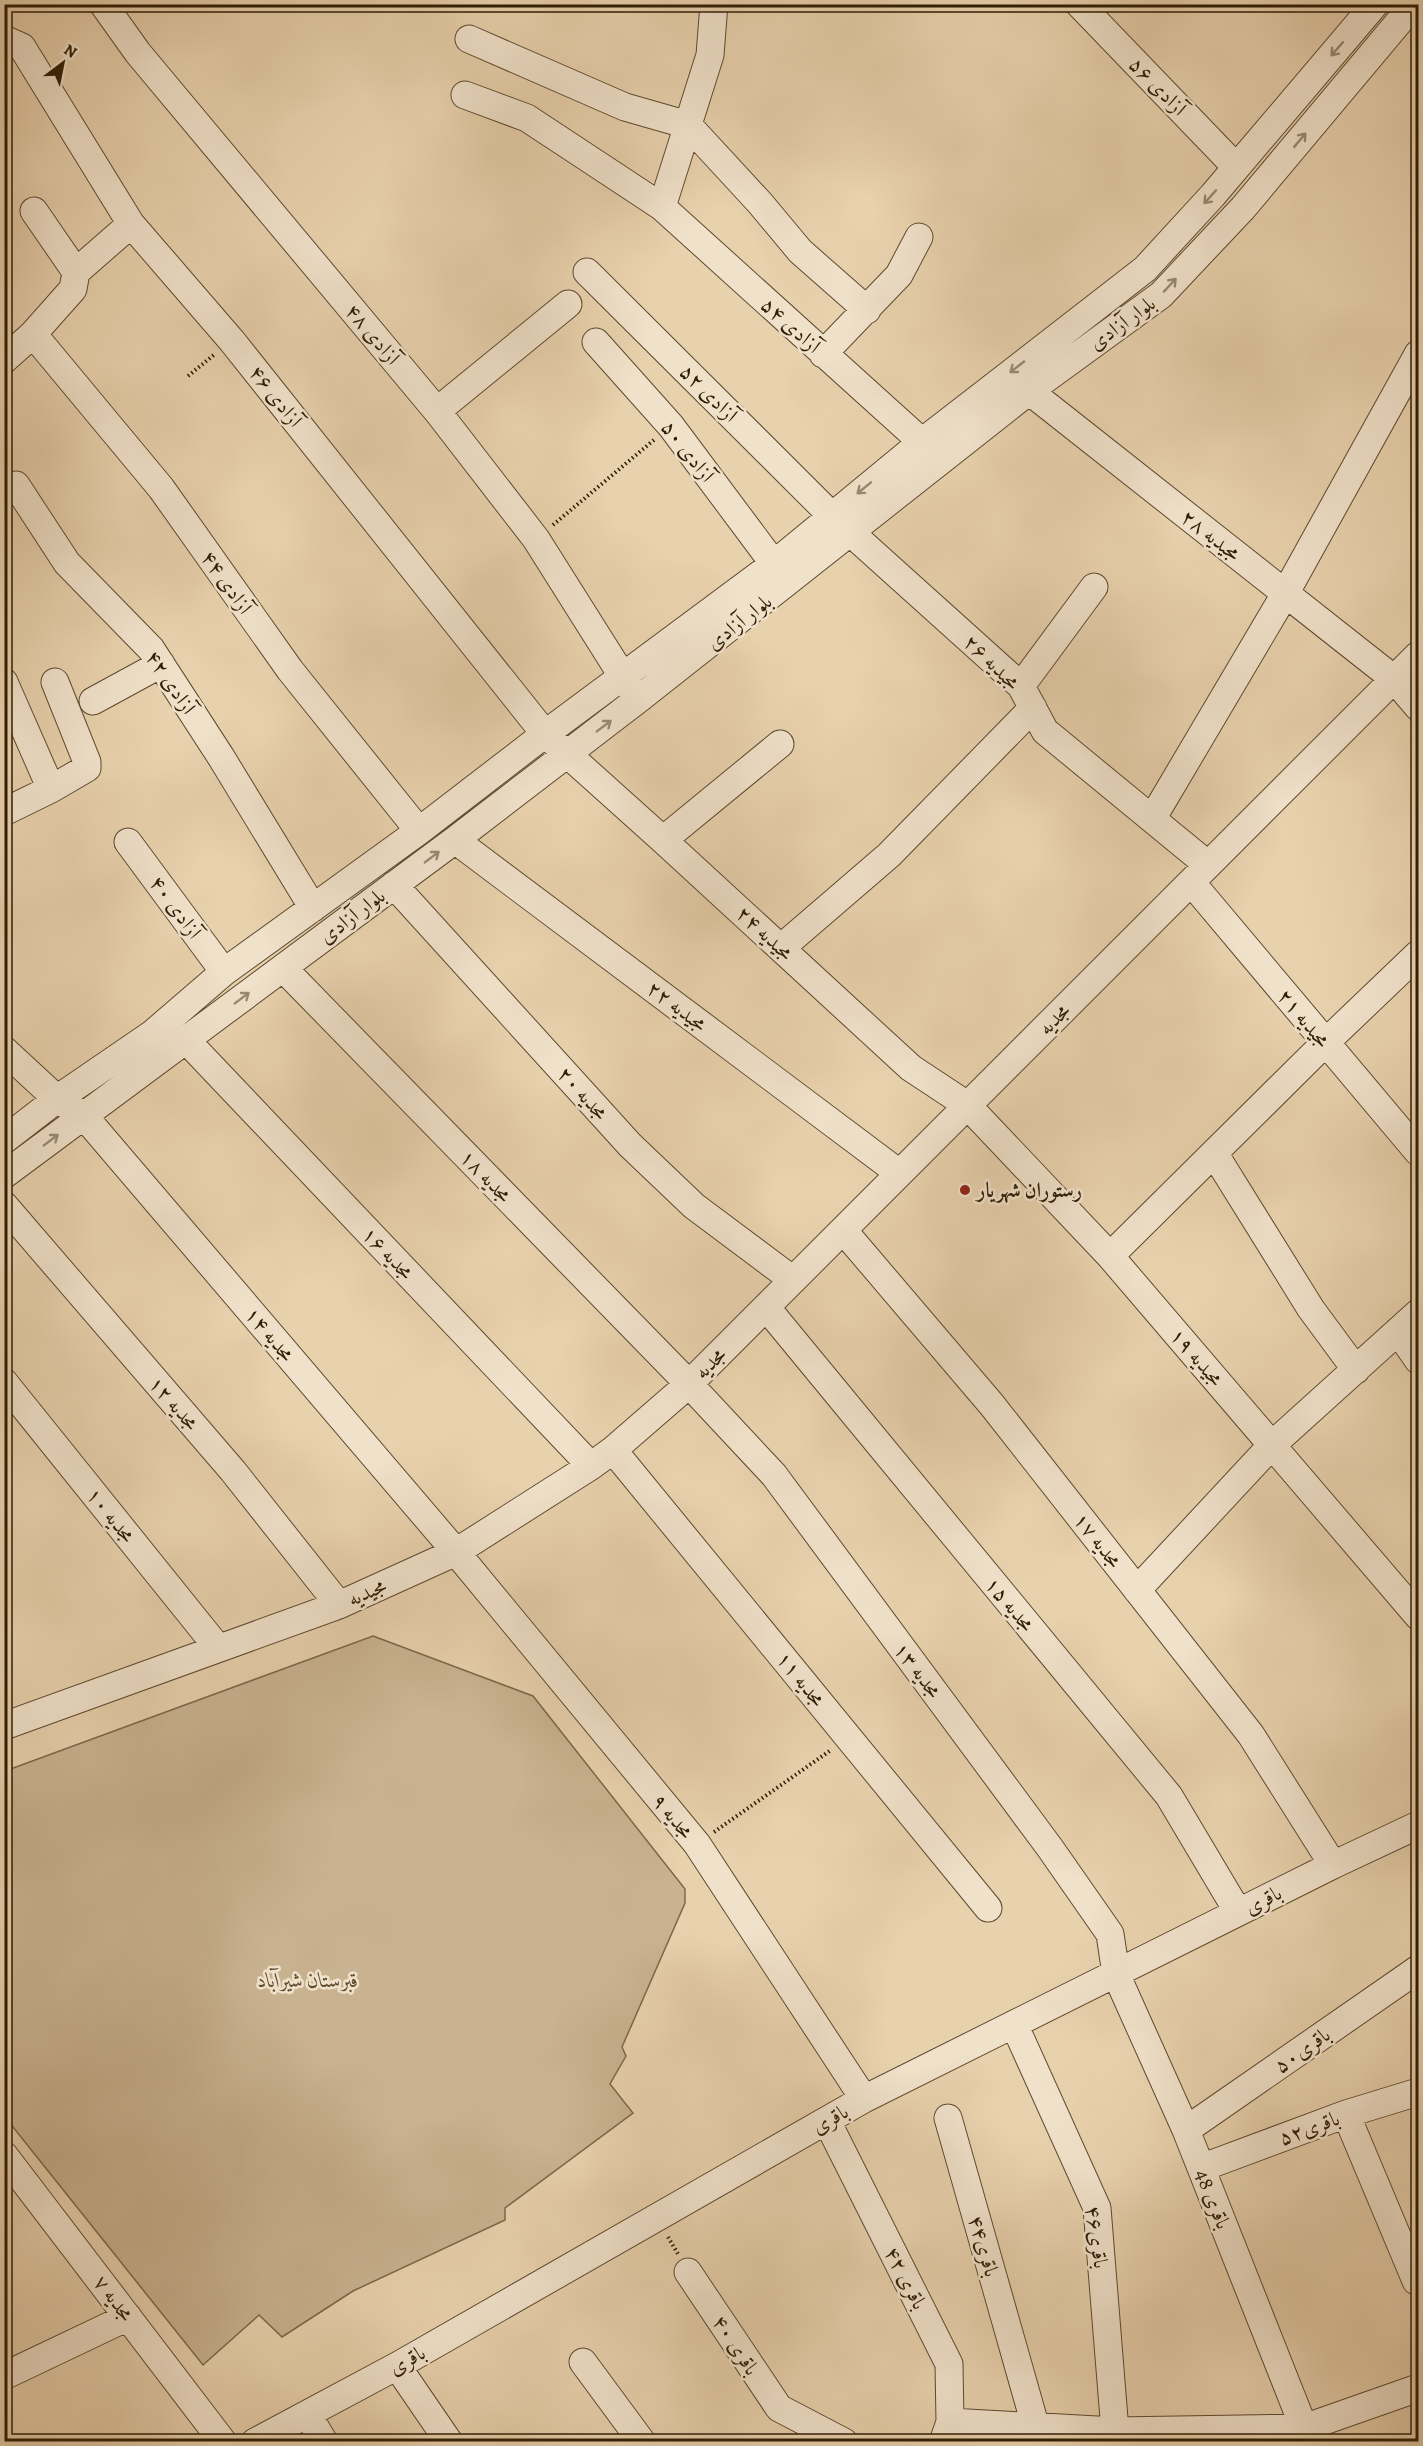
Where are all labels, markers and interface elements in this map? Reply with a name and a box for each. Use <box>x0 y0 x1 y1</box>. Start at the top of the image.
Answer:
north arrow <box>33 33 93 93</box>
text: N <box>60 39 81 64</box>
one-way arrow <box>1330 41 1344 56</box>
street label: آزادی ۵۶ <box>1123 50 1195 123</box>
one-way arrow <box>1294 132 1307 148</box>
one-way arrow <box>1203 189 1217 204</box>
one-way arrow <box>1163 278 1178 293</box>
street label: بلوار آزادی <box>1083 289 1161 357</box>
street label: آزادی ۵۴ <box>755 291 829 361</box>
street label: آزادی ۴۸ <box>339 298 408 372</box>
street label: آزادی ۵۲ <box>674 358 746 430</box>
street label: آزادی ۴۶ <box>243 359 311 435</box>
one-way arrow <box>1010 361 1026 374</box>
street label: آزادی ۵۰ <box>655 414 723 490</box>
one-way arrow <box>857 481 872 495</box>
street label: مجیدیه ۲۸ <box>1175 503 1247 567</box>
street label: آزادی ۴۴ <box>195 545 260 621</box>
street label: بلوار آزادی <box>700 588 778 656</box>
street label: مجیدیه ۲۶ <box>958 628 1027 696</box>
street label: آزادی ۴۲ <box>139 644 204 722</box>
one-way arrow <box>595 720 611 733</box>
one-way arrow <box>423 851 439 863</box>
street label: آزادی ۴۰ <box>144 870 210 946</box>
street label: بلوار آزادی <box>313 882 391 950</box>
street label: مجیدیه ۲۴ <box>730 899 800 967</box>
street label: مجیدیه ۲۲ <box>641 974 713 1038</box>
street label: مجیدیه ۲۱ <box>1271 983 1337 1053</box>
one-way arrow <box>233 992 249 1005</box>
street label: مجدیه <box>1032 997 1076 1041</box>
street label: مجدیه ۲۰ <box>551 1060 615 1126</box>
one-way arrow <box>43 1133 59 1146</box>
street label: مجدیه ۱۸ <box>454 1144 518 1209</box>
place label: رستوران شهریار <box>975 1176 1082 1204</box>
marker: رستوران شهریار <box>958 1183 972 1197</box>
street label: مجدیه ۱۶ <box>356 1221 420 1286</box>
street label: مجدیه ۱۴ <box>239 1301 301 1367</box>
street label: مجیدیه ۱۹ <box>1164 1322 1230 1392</box>
street label: مجدیه <box>688 1341 732 1385</box>
street label: مجدیه ۱۲ <box>143 1370 206 1436</box>
street label: مجدیه ۱۰ <box>80 1482 142 1549</box>
street label: مجدیه ۱۷ <box>1067 1506 1129 1574</box>
street label: مجیدیه <box>343 1571 391 1613</box>
street label: مجدیه ۱۵ <box>979 1571 1041 1637</box>
street label: مجدیه ۱۳ <box>888 1636 948 1704</box>
street label: مجدیه ۱۱ <box>770 1646 832 1713</box>
street label: مجدیه ۹ <box>646 1787 700 1845</box>
street label: باقری <box>1240 1879 1286 1921</box>
park label: قبرستان شیرآباد <box>257 1966 359 1994</box>
street label: باقری۵۰ <box>1268 2021 1336 2079</box>
street label: باقری <box>806 2097 854 2141</box>
street label: باقری۵۲ <box>1275 2104 1343 2152</box>
street label: باقری 48 <box>1188 2165 1238 2233</box>
street label: باقری۴۶ <box>1079 2204 1115 2270</box>
street label: باقری۴۴ <box>962 2212 1006 2280</box>
street label: باقری ۴۲ <box>878 2242 934 2314</box>
street label: مجدیه ۷ <box>87 2269 141 2327</box>
street label: باقری ۴۰ <box>706 2309 766 2381</box>
street label: باقری <box>383 2338 431 2382</box>

